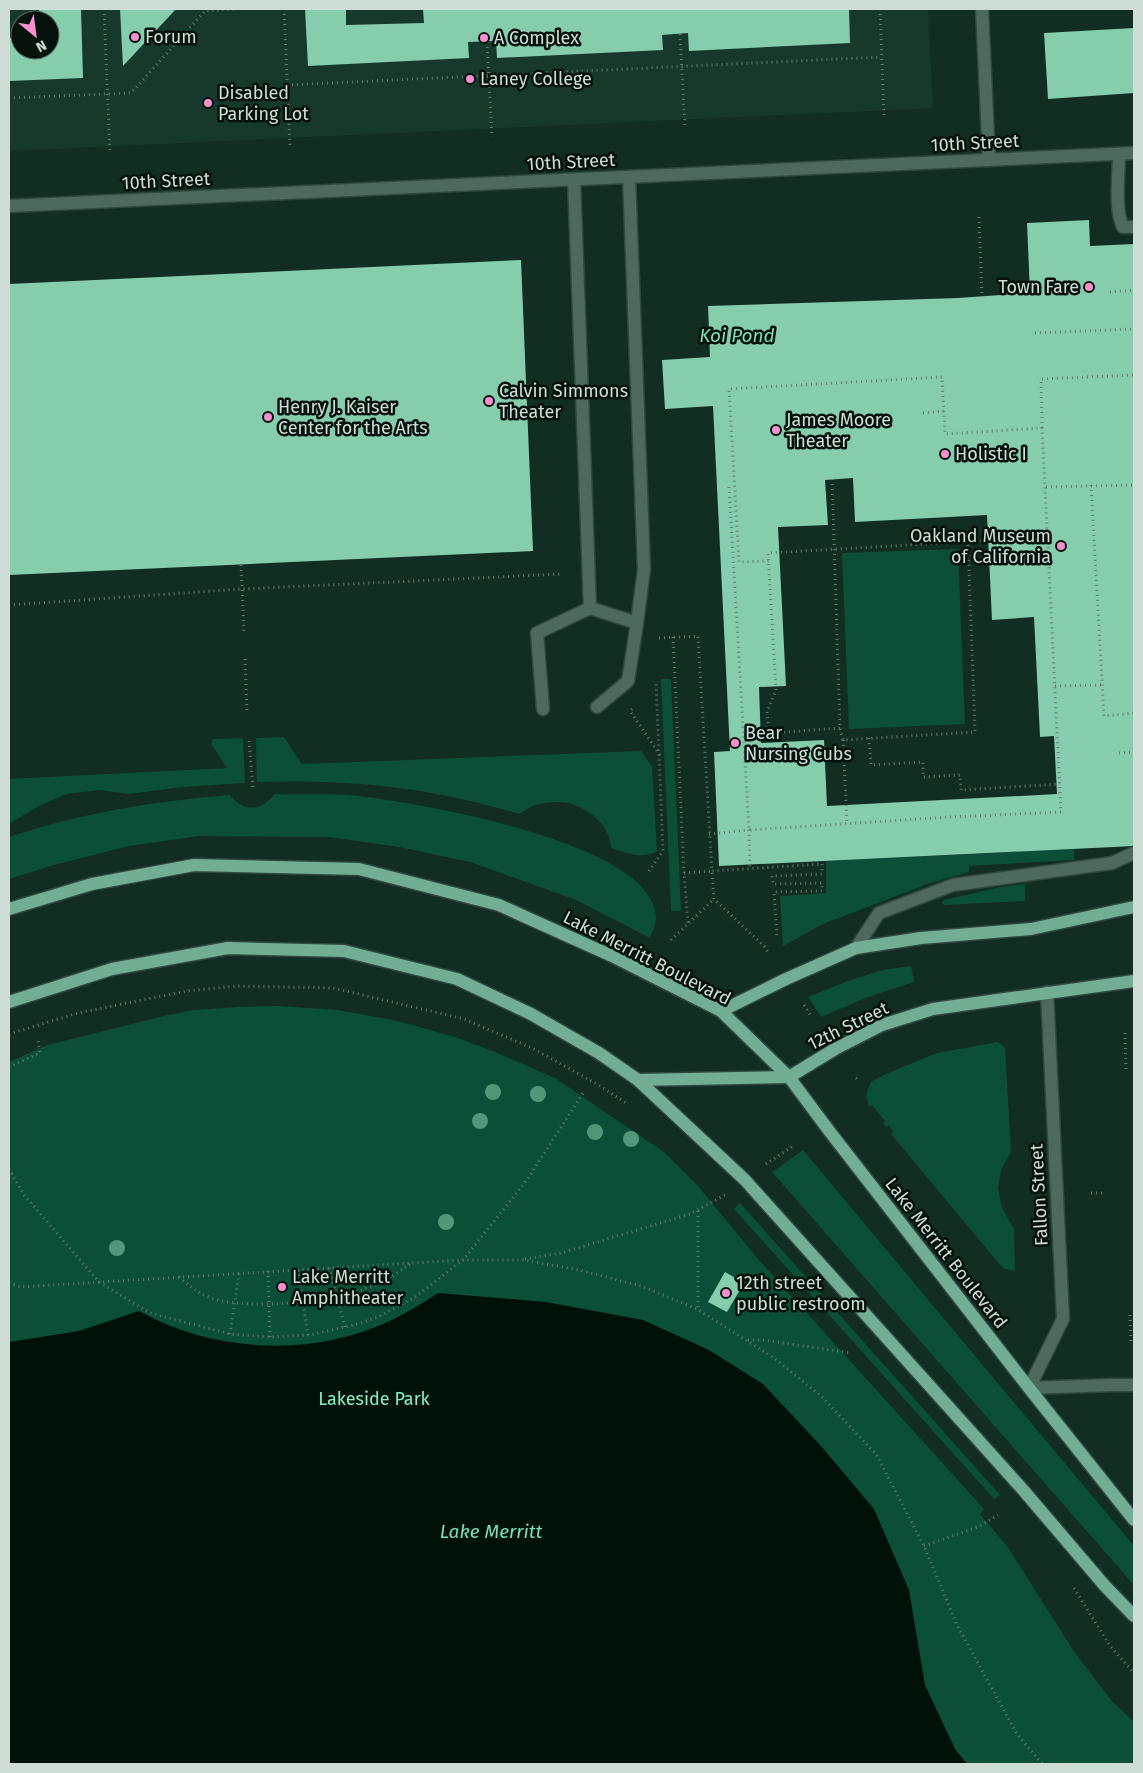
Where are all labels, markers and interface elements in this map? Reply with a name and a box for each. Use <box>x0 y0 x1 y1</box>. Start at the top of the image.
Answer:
north arrow <box>10 10 60 60</box>
place label: Forum <box>145 26 197 48</box>
place label: A Complex <box>494 27 579 49</box>
marker: Forum <box>129 31 141 43</box>
marker: A Complex <box>478 32 490 44</box>
text: N <box>33 36 49 56</box>
place label: Laney College <box>480 68 592 90</box>
marker: Laney College <box>464 73 476 85</box>
place label: Disabled Parking Lot <box>218 82 309 125</box>
marker: Disabled Parking Lot <box>202 97 214 109</box>
street label: 10th Street <box>930 130 1020 156</box>
street label: 10th Street <box>526 149 616 175</box>
street label: 10th Street <box>121 168 211 194</box>
place label: Town Fare <box>998 276 1079 298</box>
marker: Town Fare <box>1083 281 1095 293</box>
water label: Koi Pond <box>699 324 775 347</box>
place label: Calvin Simmons Theater <box>499 380 628 423</box>
marker: Calvin Simmons Theater <box>483 395 495 407</box>
place label: Henry J. Kaiser Center for the Arts <box>278 396 428 439</box>
place label: James Moore Theater <box>786 409 891 452</box>
marker: Henry J. Kaiser Center for the Arts <box>262 411 274 423</box>
marker: James Moore Theater <box>770 424 782 436</box>
place label: Holistic I <box>955 443 1027 465</box>
marker: Holistic I <box>939 448 951 460</box>
place label: Oakland Museum of California <box>910 525 1051 568</box>
marker: Oakland Museum of California <box>1055 540 1067 552</box>
place label: Bear Nursing Cubs <box>745 722 852 765</box>
marker: Bear Nursing Cubs <box>729 737 741 749</box>
street label: Lake Merritt Boulevard <box>560 906 734 1010</box>
street label: 12th Street <box>804 997 893 1055</box>
street label: Fallon Street <box>1025 1143 1053 1247</box>
street label: Lake Merritt Boulevard <box>880 1173 1012 1333</box>
place label: Lake Merritt Amphitheater <box>292 1266 404 1309</box>
place label: 12th street public restroom <box>736 1272 866 1315</box>
marker: Lake Merritt Amphitheater <box>276 1281 288 1293</box>
marker: 12th street public restroom <box>720 1287 732 1299</box>
park label: Lakeside Park <box>318 1388 431 1410</box>
water label: Lake Merritt <box>440 1520 543 1543</box>

